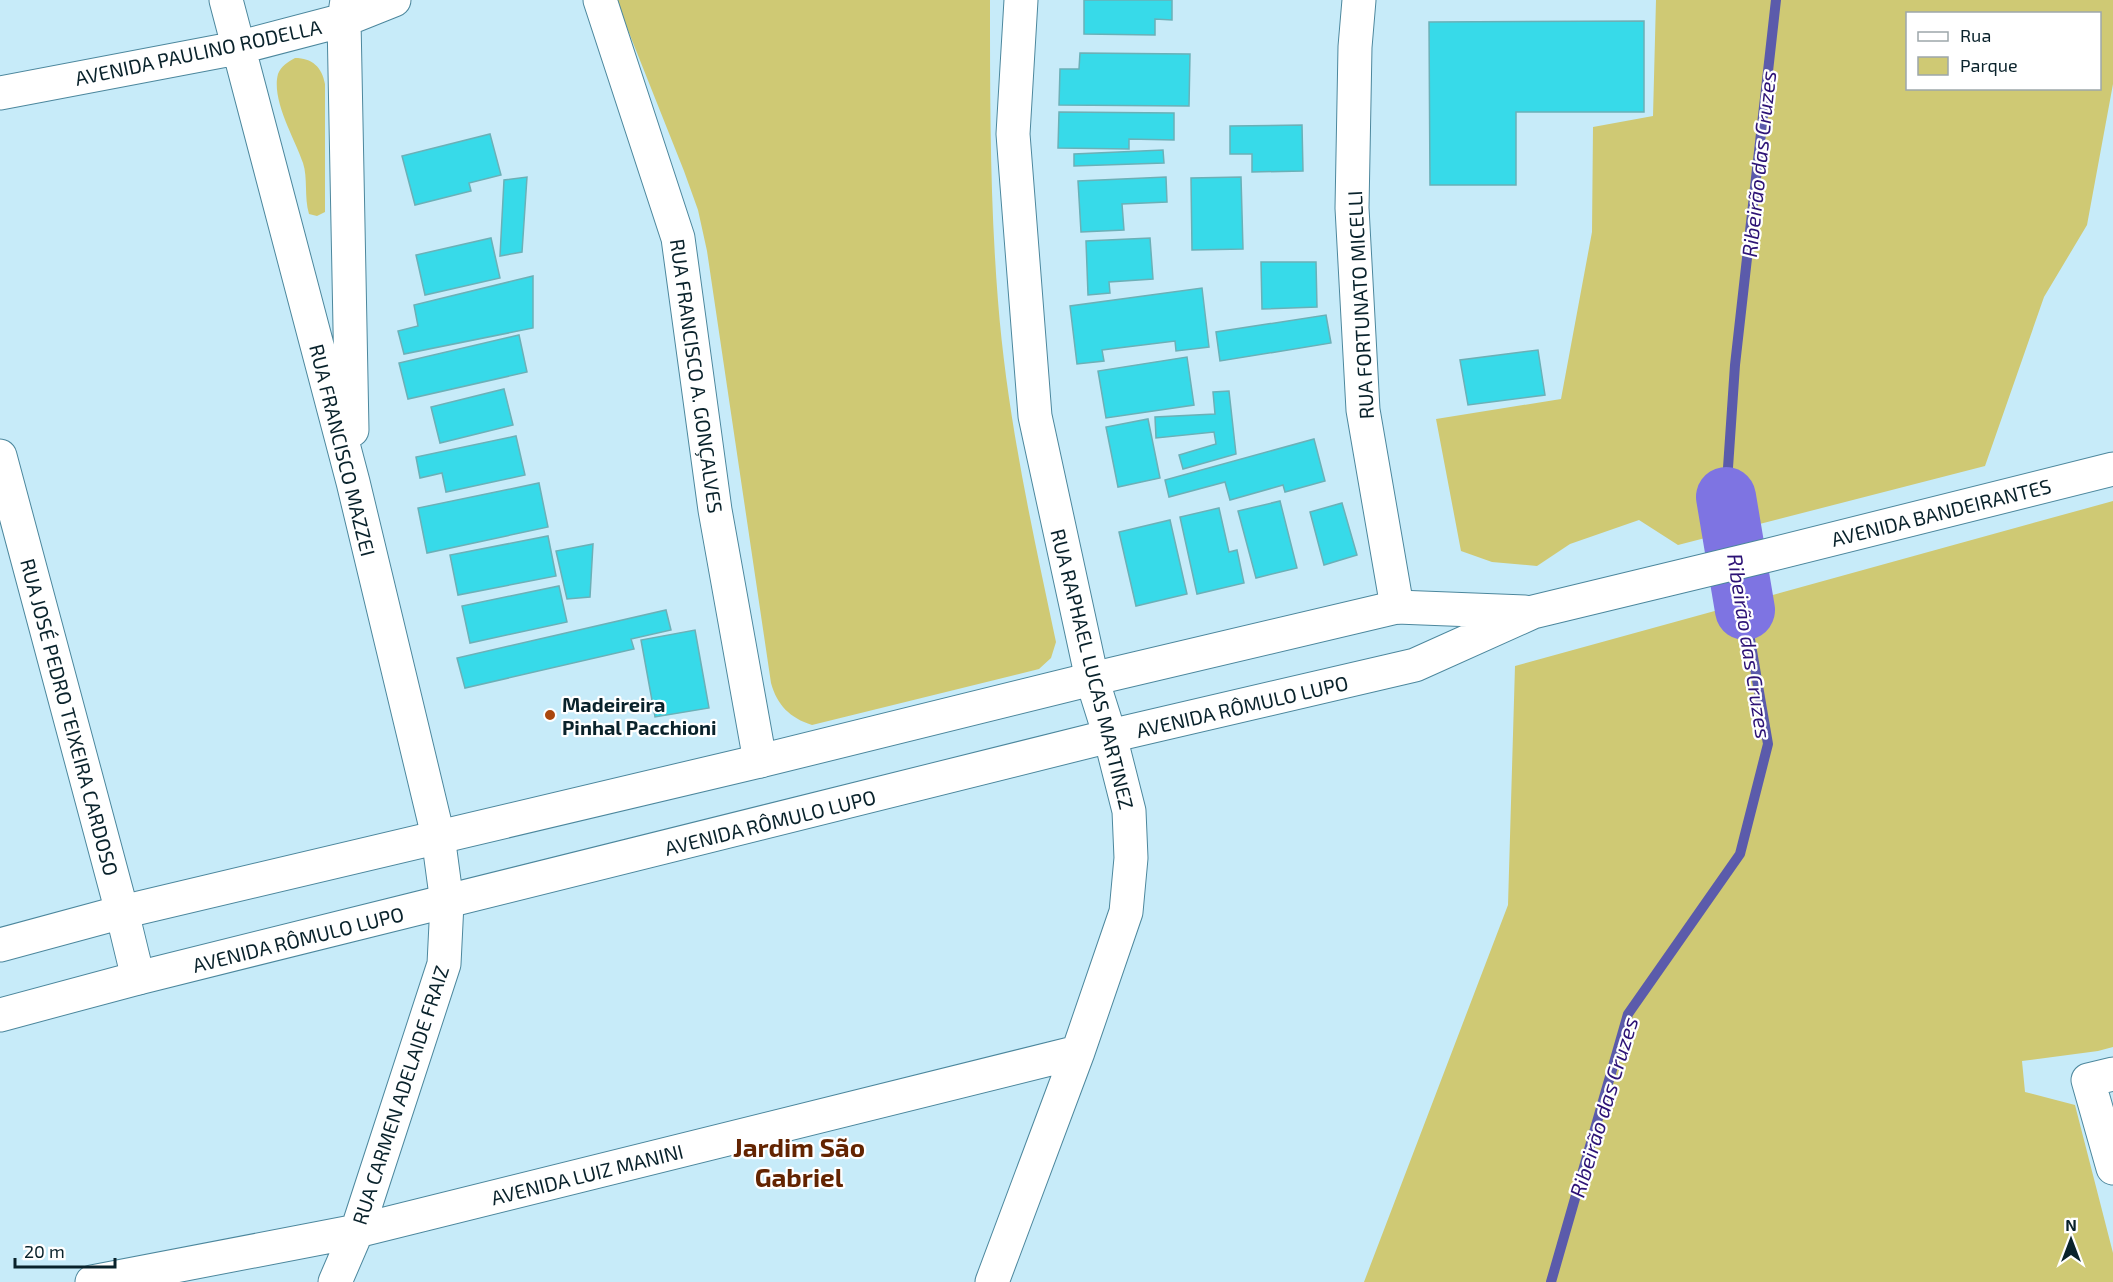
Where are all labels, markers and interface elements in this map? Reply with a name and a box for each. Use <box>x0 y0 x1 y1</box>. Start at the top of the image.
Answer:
legend <box>1906 12 2101 90</box>
street label: AVENIDA PAULINO RODELLA <box>72 14 324 90</box>
text: Rua <box>1960 24 1991 46</box>
text: Parque <box>1960 54 2018 76</box>
water label: Ribeirão das Cruzes <box>1736 70 1780 258</box>
street label: RUA FORTUNATO MICELLI <box>1342 190 1378 420</box>
street label: RUA FRANCISCO A. GONÇALVES <box>665 237 728 515</box>
street label: RUA FRANCISCO MAZZEI <box>305 342 381 558</box>
street label: AVENIDA BANDEIRANTES <box>1829 473 2053 551</box>
street label: RUA RAPHAEL LUCAS MARTINEZ <box>1046 526 1140 812</box>
water label: Ribeirão das Cruzes <box>1723 552 1777 740</box>
street label: RUA JOSÉ PEDRO TEIXEIRA CARDOSO <box>16 556 124 878</box>
street label: AVENIDA RÔMULO LUPO <box>1134 670 1350 742</box>
place label: Madeireira Pinhal Pacchioni <box>562 692 717 739</box>
marker: Madeireira Pinhal Pacchioni <box>543 708 557 722</box>
street label: AVENIDA RÔMULO LUPO <box>662 784 878 860</box>
street label: AVENIDA RÔMULO LUPO <box>190 901 406 977</box>
street label: RUA CARMEN ADELAIDE FRAIZ <box>347 962 453 1228</box>
water label: Ribeirão das Cruzes <box>1564 1014 1642 1200</box>
district label: Jardim São Gabriel <box>733 1131 865 1192</box>
street label: AVENIDA LUIZ MANINI <box>489 1139 685 1209</box>
north arrow <box>2041 1210 2101 1270</box>
text: N <box>2065 1215 2077 1234</box>
scale bar <box>15 1231 116 1269</box>
text: 20 m <box>24 1240 65 1262</box>

